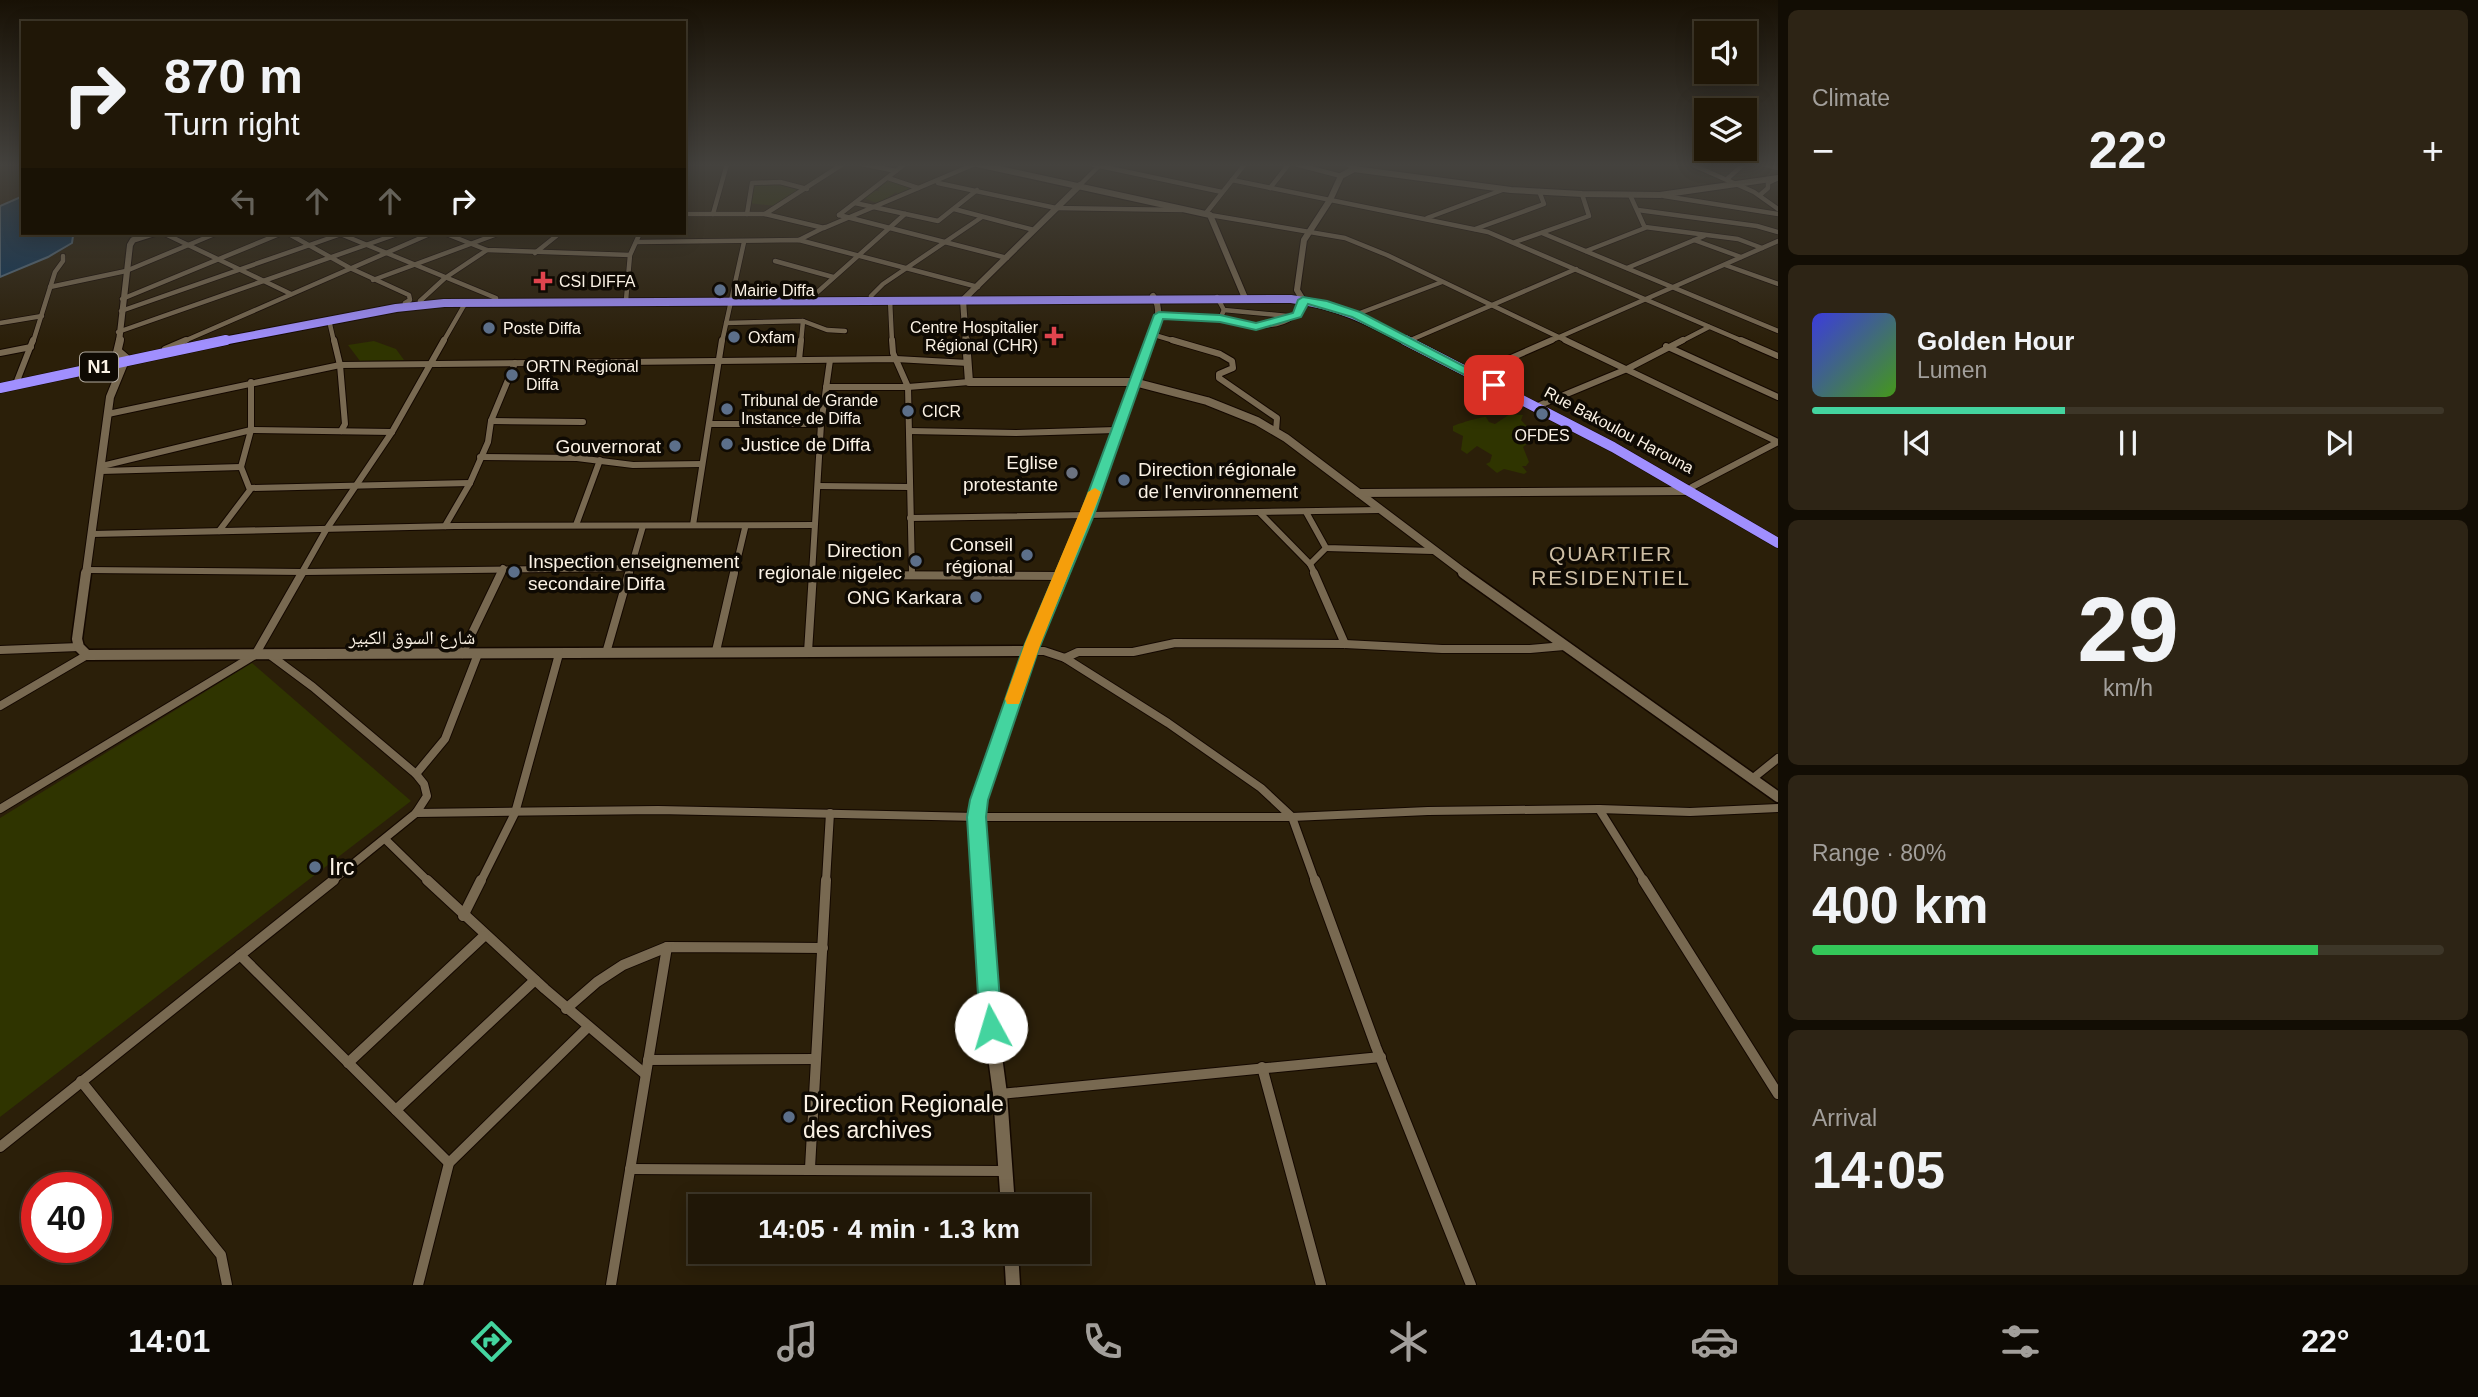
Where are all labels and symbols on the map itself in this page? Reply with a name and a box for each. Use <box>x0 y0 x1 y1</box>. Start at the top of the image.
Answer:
marker: CSI DIFFA <box>533 271 553 291</box>
place label: CSI DIFFA <box>559 273 636 290</box>
marker: Mairie Diffa <box>712 282 728 298</box>
place label: Mairie Diffa <box>734 282 815 299</box>
place label: Centre Hospitalier Régional (CHR) <box>910 319 1039 354</box>
marker: Poste Diffa <box>481 320 497 336</box>
place label: Poste Diffa <box>503 320 581 337</box>
marker: Centre Hospitalier Régional (CHR) <box>1044 326 1064 346</box>
marker: Oxfam <box>726 329 742 345</box>
place label: Oxfam <box>748 329 795 346</box>
road number: N1 <box>80 352 118 382</box>
pin <box>1464 355 1524 415</box>
place label: ORTN Regional Diffa <box>526 358 639 393</box>
marker: ORTN Regional Diffa <box>504 367 520 383</box>
street label: Rue Bakoulou Harouna <box>1542 383 1697 477</box>
place label: Tribunal de Grande Instance de Diffa <box>741 392 878 427</box>
marker: Tribunal de Grande Instance de Diffa <box>719 401 735 417</box>
marker: CICR <box>900 403 916 419</box>
place label: CICR <box>922 403 961 420</box>
marker: OFDES <box>1534 406 1550 422</box>
place label: OFDES <box>1514 427 1570 444</box>
place label: Justice de Diffa <box>741 434 871 455</box>
place label: Gouvernorat <box>555 436 662 457</box>
marker: Justice de Diffa <box>719 436 735 452</box>
marker: Gouvernorat <box>667 438 683 454</box>
place label: Eglise protestante <box>963 452 1058 495</box>
place label: Direction régionale de l'environnement <box>1138 459 1299 502</box>
marker: Eglise protestante <box>1064 465 1080 481</box>
marker: Direction régionale de l'environnement <box>1116 472 1132 488</box>
place label: Conseil régional <box>945 534 1013 577</box>
place label: Direction regionale nigelec <box>758 540 902 583</box>
district label: QUARTIER RESIDENTIEL <box>1531 542 1691 589</box>
marker: Conseil régional <box>1019 547 1035 563</box>
place label: Inspection enseignement secondaire Diffa <box>528 551 740 594</box>
marker: Direction regionale nigelec <box>908 553 924 569</box>
marker: Inspection enseignement secondaire Diffa <box>506 564 522 580</box>
place label: ONG Karkara <box>847 587 962 608</box>
marker: ONG Karkara <box>968 589 984 605</box>
street label: شارع السوق الكبير <box>348 627 475 649</box>
place label: Irc <box>329 854 355 880</box>
marker: Irc <box>307 859 323 875</box>
position arrow <box>954 990 1028 1064</box>
place label: Direction Regionale des archives <box>803 1091 1004 1143</box>
marker: Direction Regionale des archives <box>781 1109 797 1125</box>
speed limit sign: 40 <box>21 1172 112 1263</box>

